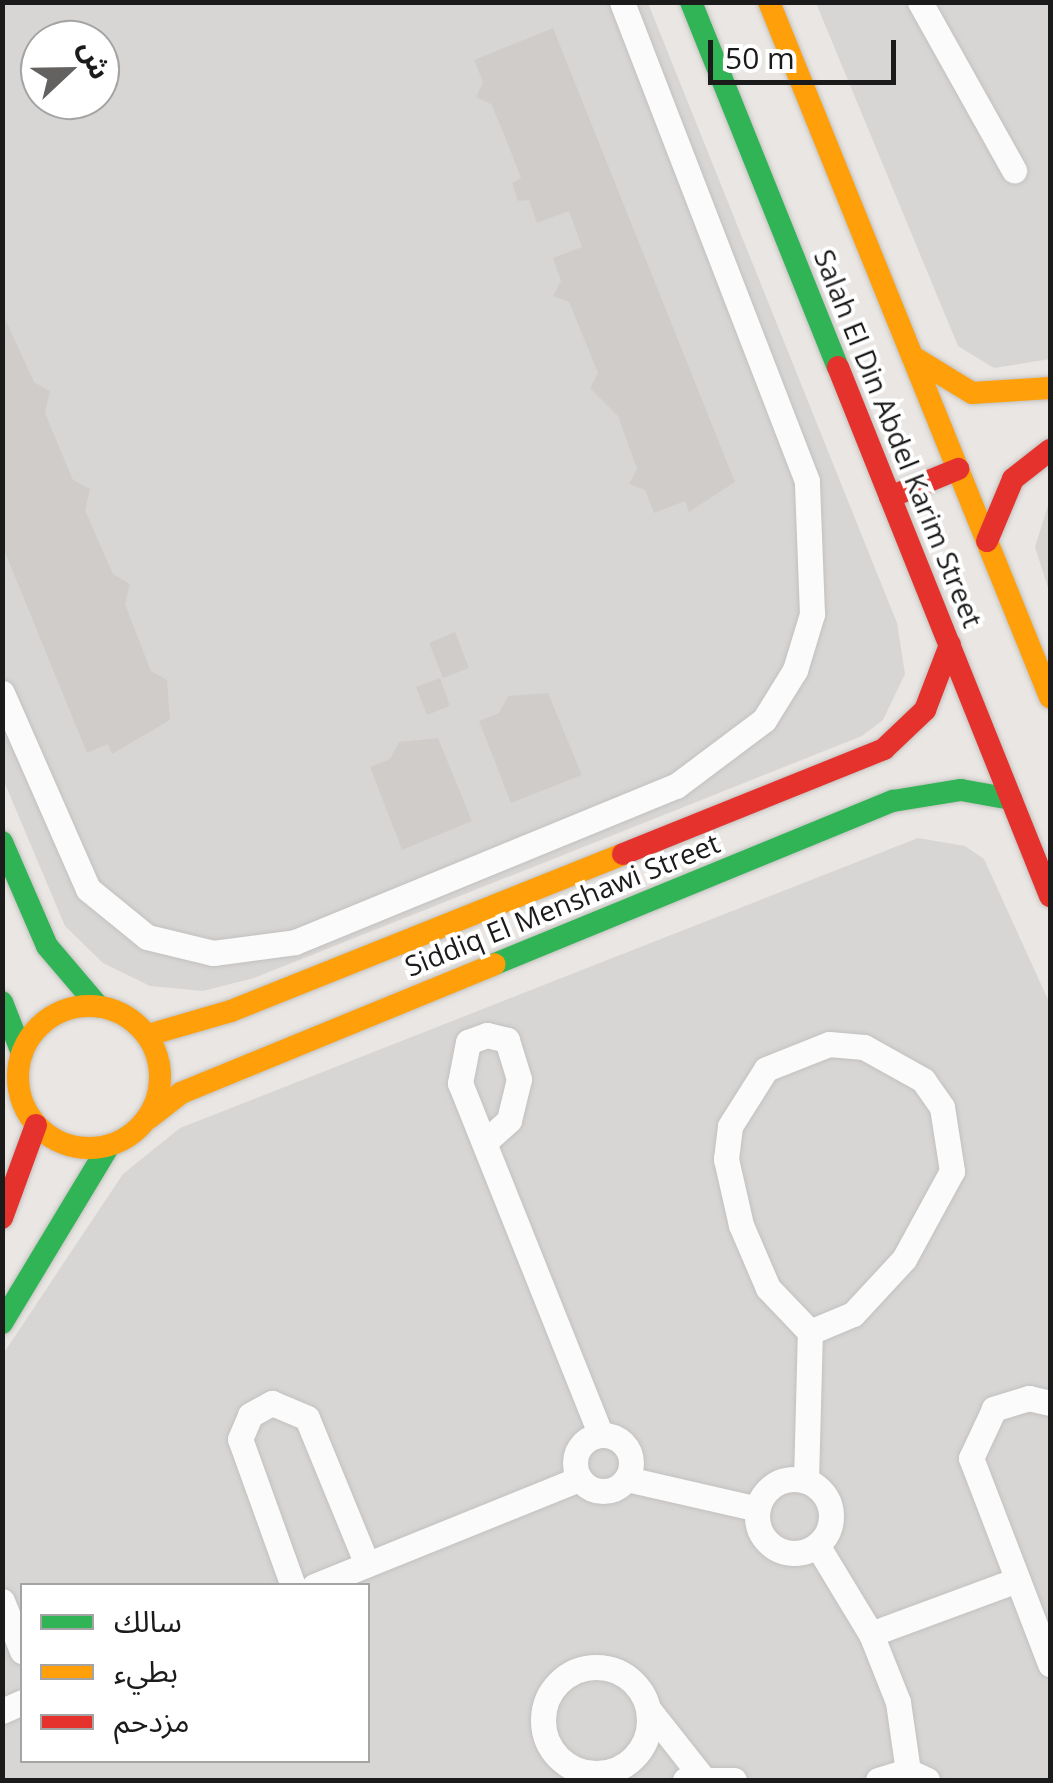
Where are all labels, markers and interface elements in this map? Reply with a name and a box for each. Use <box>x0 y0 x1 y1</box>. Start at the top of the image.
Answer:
north arrow <box>20 20 120 120</box>
scale bar <box>713 20 900 82</box>
text: ش <box>71 35 121 84</box>
text: 50 m <box>725 37 795 78</box>
street label: Salah El Din Abdel Karim Street <box>808 244 990 632</box>
street label: Siddiq El Menshawi Street <box>400 825 724 983</box>
legend <box>20 1583 370 1763</box>
text: سالك <box>114 1600 182 1641</box>
text: بطيء <box>114 1650 178 1691</box>
text: مزدحم <box>114 1700 190 1741</box>

